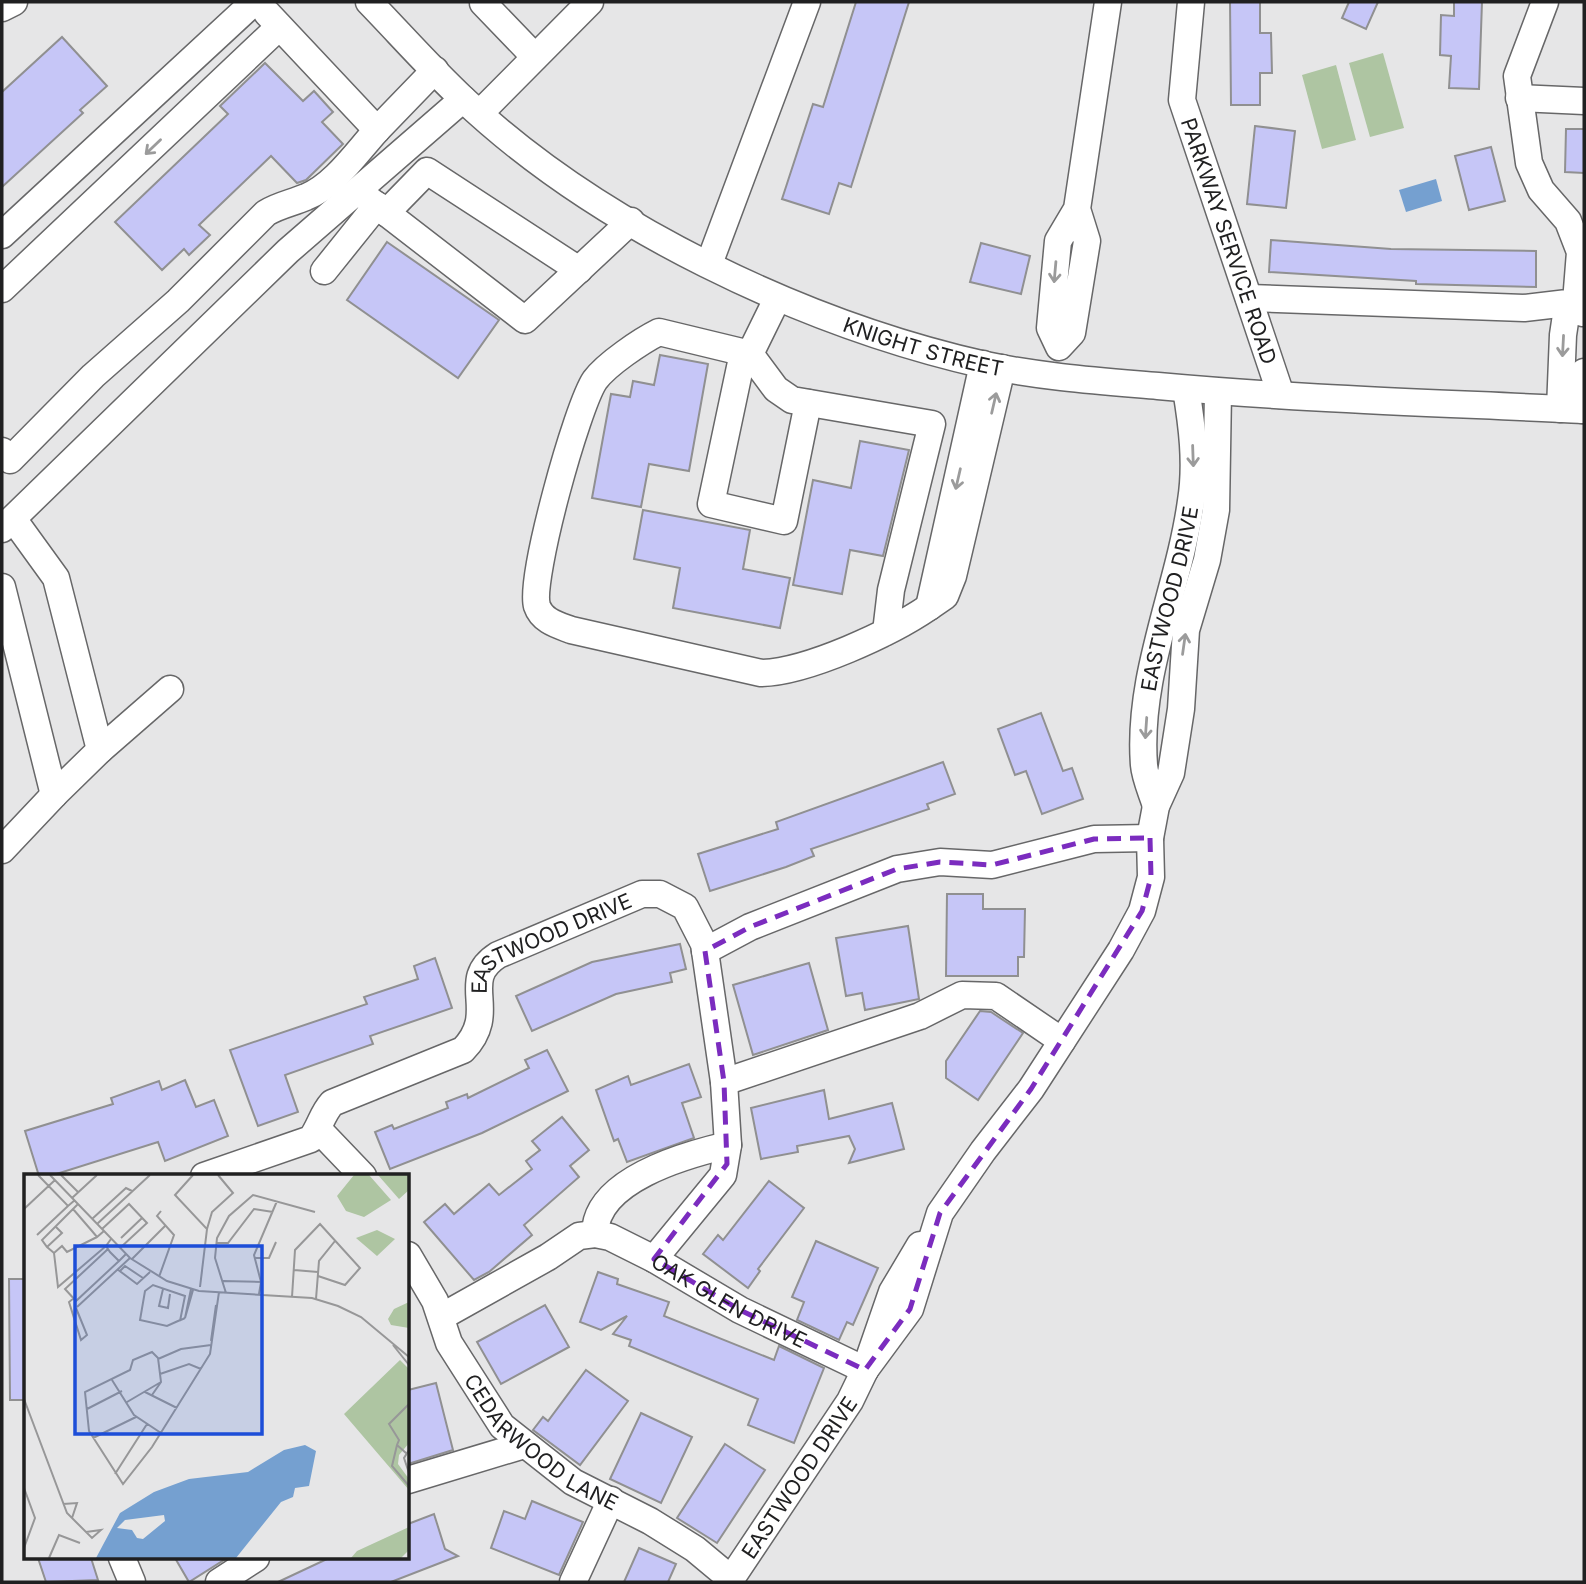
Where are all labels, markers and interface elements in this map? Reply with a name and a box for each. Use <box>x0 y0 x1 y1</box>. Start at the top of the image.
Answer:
street label: PARKWAY SERVICE ROAD <box>1176 114 1282 367</box>
one-way arrow <box>145 139 162 156</box>
one-way arrow <box>1048 260 1061 283</box>
street label: KNIGHT STREET <box>840 312 1006 381</box>
one-way arrow <box>1556 334 1569 357</box>
one-way arrow <box>987 392 1001 415</box>
one-way arrow <box>1186 445 1199 468</box>
one-way arrow <box>950 467 964 490</box>
street label: EASTWOOD DRIVE <box>1135 504 1203 693</box>
one-way arrow <box>1177 633 1190 656</box>
one-way arrow <box>1139 716 1152 738</box>
street label: EASTWOOD DRIVE <box>466 887 635 994</box>
inset map <box>24 1174 410 1560</box>
street label: OAK GLEN DRIVE <box>647 1248 811 1353</box>
street label: CEDARWOOD LANE <box>459 1369 622 1515</box>
street label: EASTWOOD DRIVE <box>736 1392 862 1563</box>

